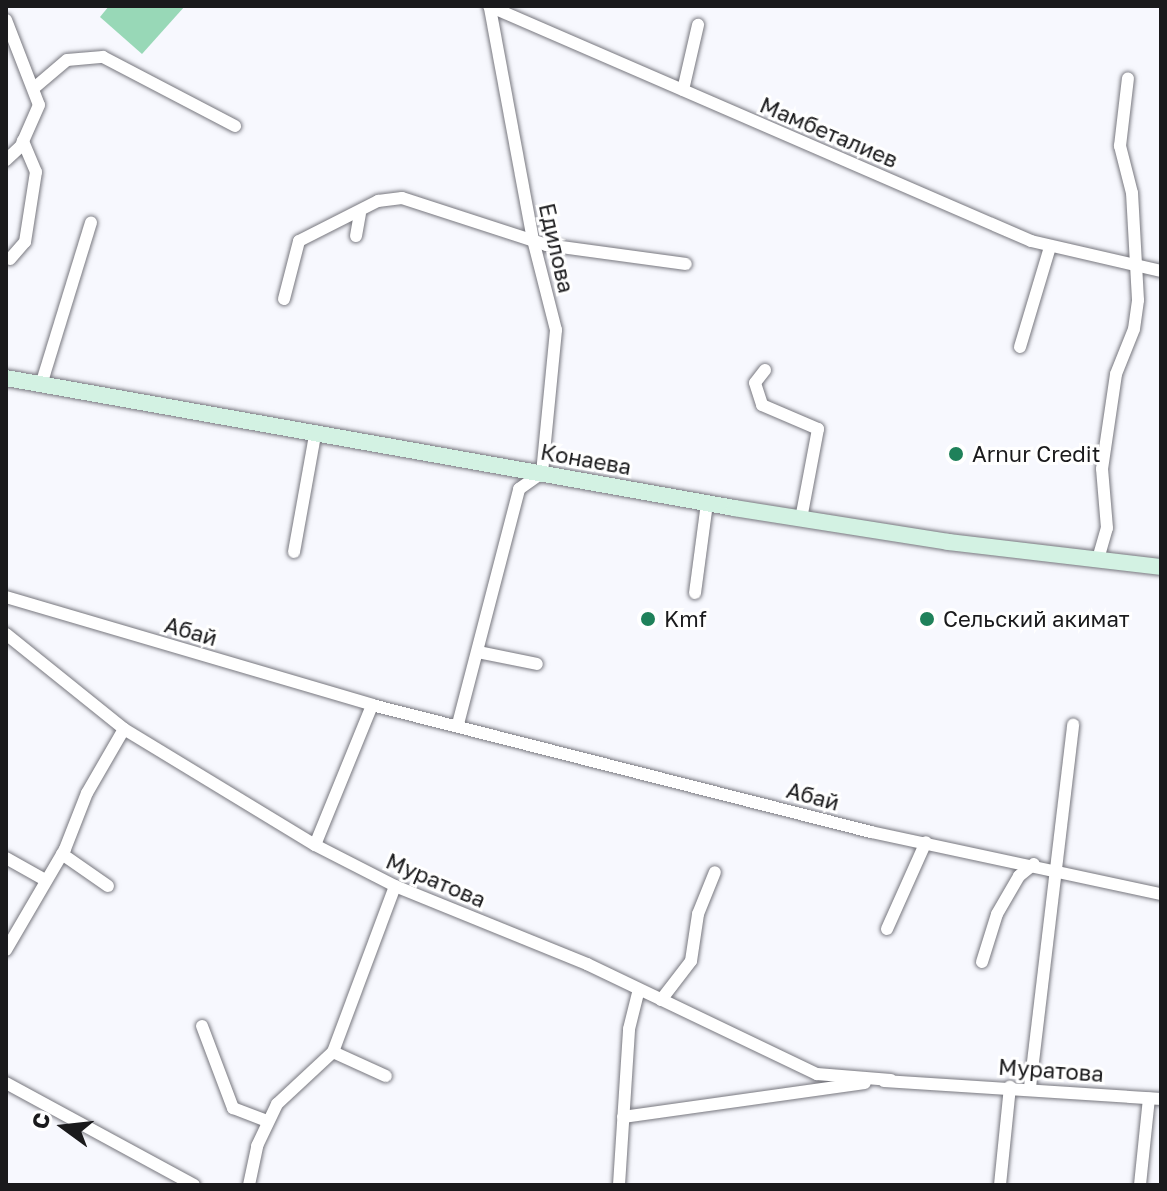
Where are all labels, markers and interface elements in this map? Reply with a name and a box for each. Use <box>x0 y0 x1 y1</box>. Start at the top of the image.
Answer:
street label: Мамбеталиев <box>756 91 902 173</box>
street label: Едилова <box>534 201 580 295</box>
street label: Конаева <box>539 438 633 480</box>
place label: Arnur Credit <box>972 441 1101 467</box>
marker: Arnur Credit <box>947 445 965 463</box>
place label: Kmf <box>664 606 707 632</box>
place label: Сельский акимат <box>943 606 1129 632</box>
marker: Kmf <box>639 610 657 628</box>
marker: Сельский акимат <box>918 610 936 628</box>
street label: Абай <box>162 611 220 651</box>
street label: Абай <box>784 776 842 816</box>
street label: Муратова <box>382 847 490 913</box>
street label: Муратова <box>997 1053 1105 1087</box>
north arrow <box>24 1087 104 1167</box>
text: С <box>25 1110 55 1132</box>

